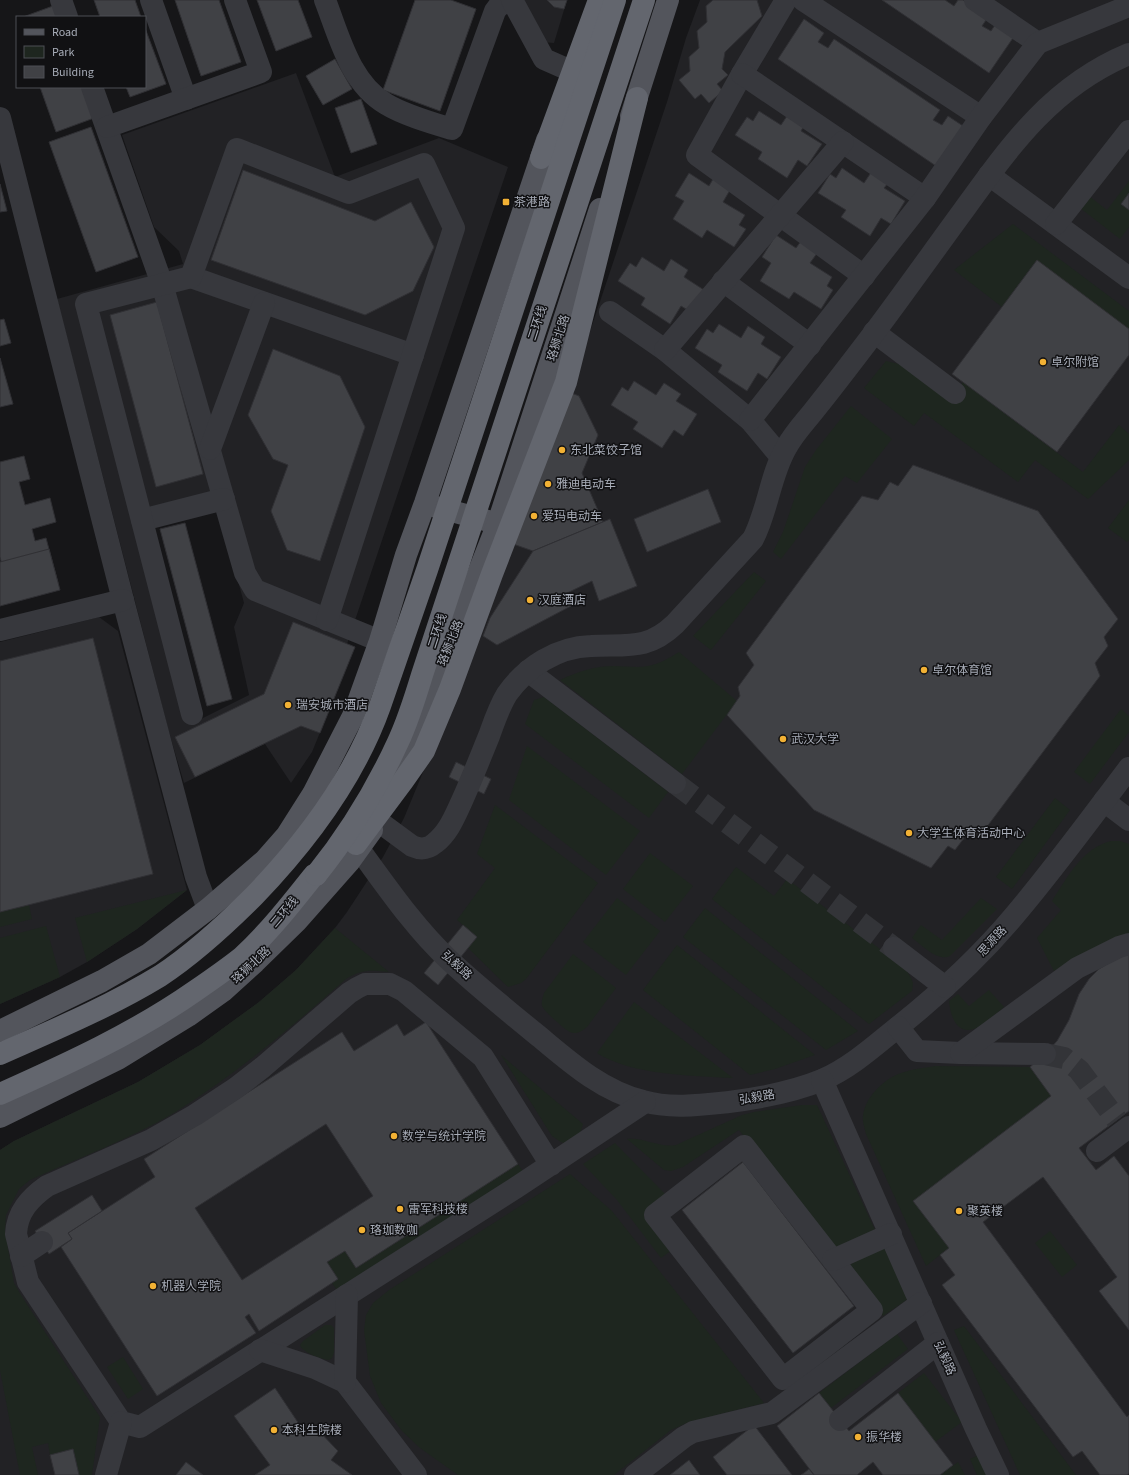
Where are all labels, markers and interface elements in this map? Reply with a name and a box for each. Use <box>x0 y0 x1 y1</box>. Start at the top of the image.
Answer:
legend <box>16 16 146 88</box>
text: Road <box>52 24 78 41</box>
text: Park <box>52 44 74 61</box>
text: Building <box>52 64 94 81</box>
place label: 茶港路 <box>514 194 550 211</box>
marker: 茶港路 <box>501 197 511 207</box>
street label: 二环线 <box>524 303 551 343</box>
street label: 珞狮北路 <box>543 313 574 364</box>
place label: 卓尔附馆 <box>1051 354 1099 371</box>
marker: 卓尔附馆 <box>1038 357 1048 367</box>
place label: 东北菜饺子馆 <box>570 442 642 459</box>
marker: 东北菜饺子馆 <box>557 445 567 455</box>
place label: 雅迪电动车 <box>556 476 616 493</box>
marker: 雅迪电动车 <box>543 479 553 489</box>
place label: 爱玛电动车 <box>542 508 602 525</box>
marker: 爱玛电动车 <box>529 511 539 521</box>
place label: 汉庭酒店 <box>538 592 586 609</box>
marker: 汉庭酒店 <box>525 595 535 605</box>
street label: 二环线 <box>424 611 451 651</box>
street label: 珞狮北路 <box>434 618 467 669</box>
place label: 卓尔体育馆 <box>932 662 992 679</box>
marker: 卓尔体育馆 <box>919 665 929 675</box>
place label: 瑞安城市酒店 <box>296 697 368 714</box>
marker: 瑞安城市酒店 <box>283 700 293 710</box>
place label: 武汉大学 <box>791 731 839 748</box>
marker: 武汉大学 <box>778 734 788 744</box>
place label: 大学生体育活动中心 <box>917 825 1025 842</box>
marker: 大学生体育活动中心 <box>904 828 914 838</box>
street label: 二环线 <box>266 893 302 932</box>
street label: 思源路 <box>974 922 1011 960</box>
street label: 珞狮北路 <box>228 943 275 988</box>
street label: 弘毅路 <box>438 947 476 984</box>
street label: 弘毅路 <box>738 1086 776 1109</box>
place label: 数学与统计学院 <box>402 1128 486 1145</box>
marker: 数学与统计学院 <box>389 1131 399 1141</box>
place label: 雷军科技楼 <box>408 1201 468 1218</box>
place label: 聚英楼 <box>967 1203 1003 1220</box>
marker: 雷军科技楼 <box>395 1204 405 1214</box>
marker: 聚英楼 <box>954 1206 964 1216</box>
place label: 珞珈数咖 <box>370 1222 418 1239</box>
marker: 珞珈数咖 <box>357 1225 367 1235</box>
place label: 机器人学院 <box>161 1278 221 1295</box>
marker: 机器人学院 <box>148 1281 158 1291</box>
street label: 弘毅路 <box>929 1338 960 1378</box>
place label: 本科生院楼 <box>282 1422 342 1439</box>
marker: 本科生院楼 <box>269 1425 279 1435</box>
place label: 振华楼 <box>866 1429 902 1446</box>
marker: 振华楼 <box>853 1432 863 1442</box>

